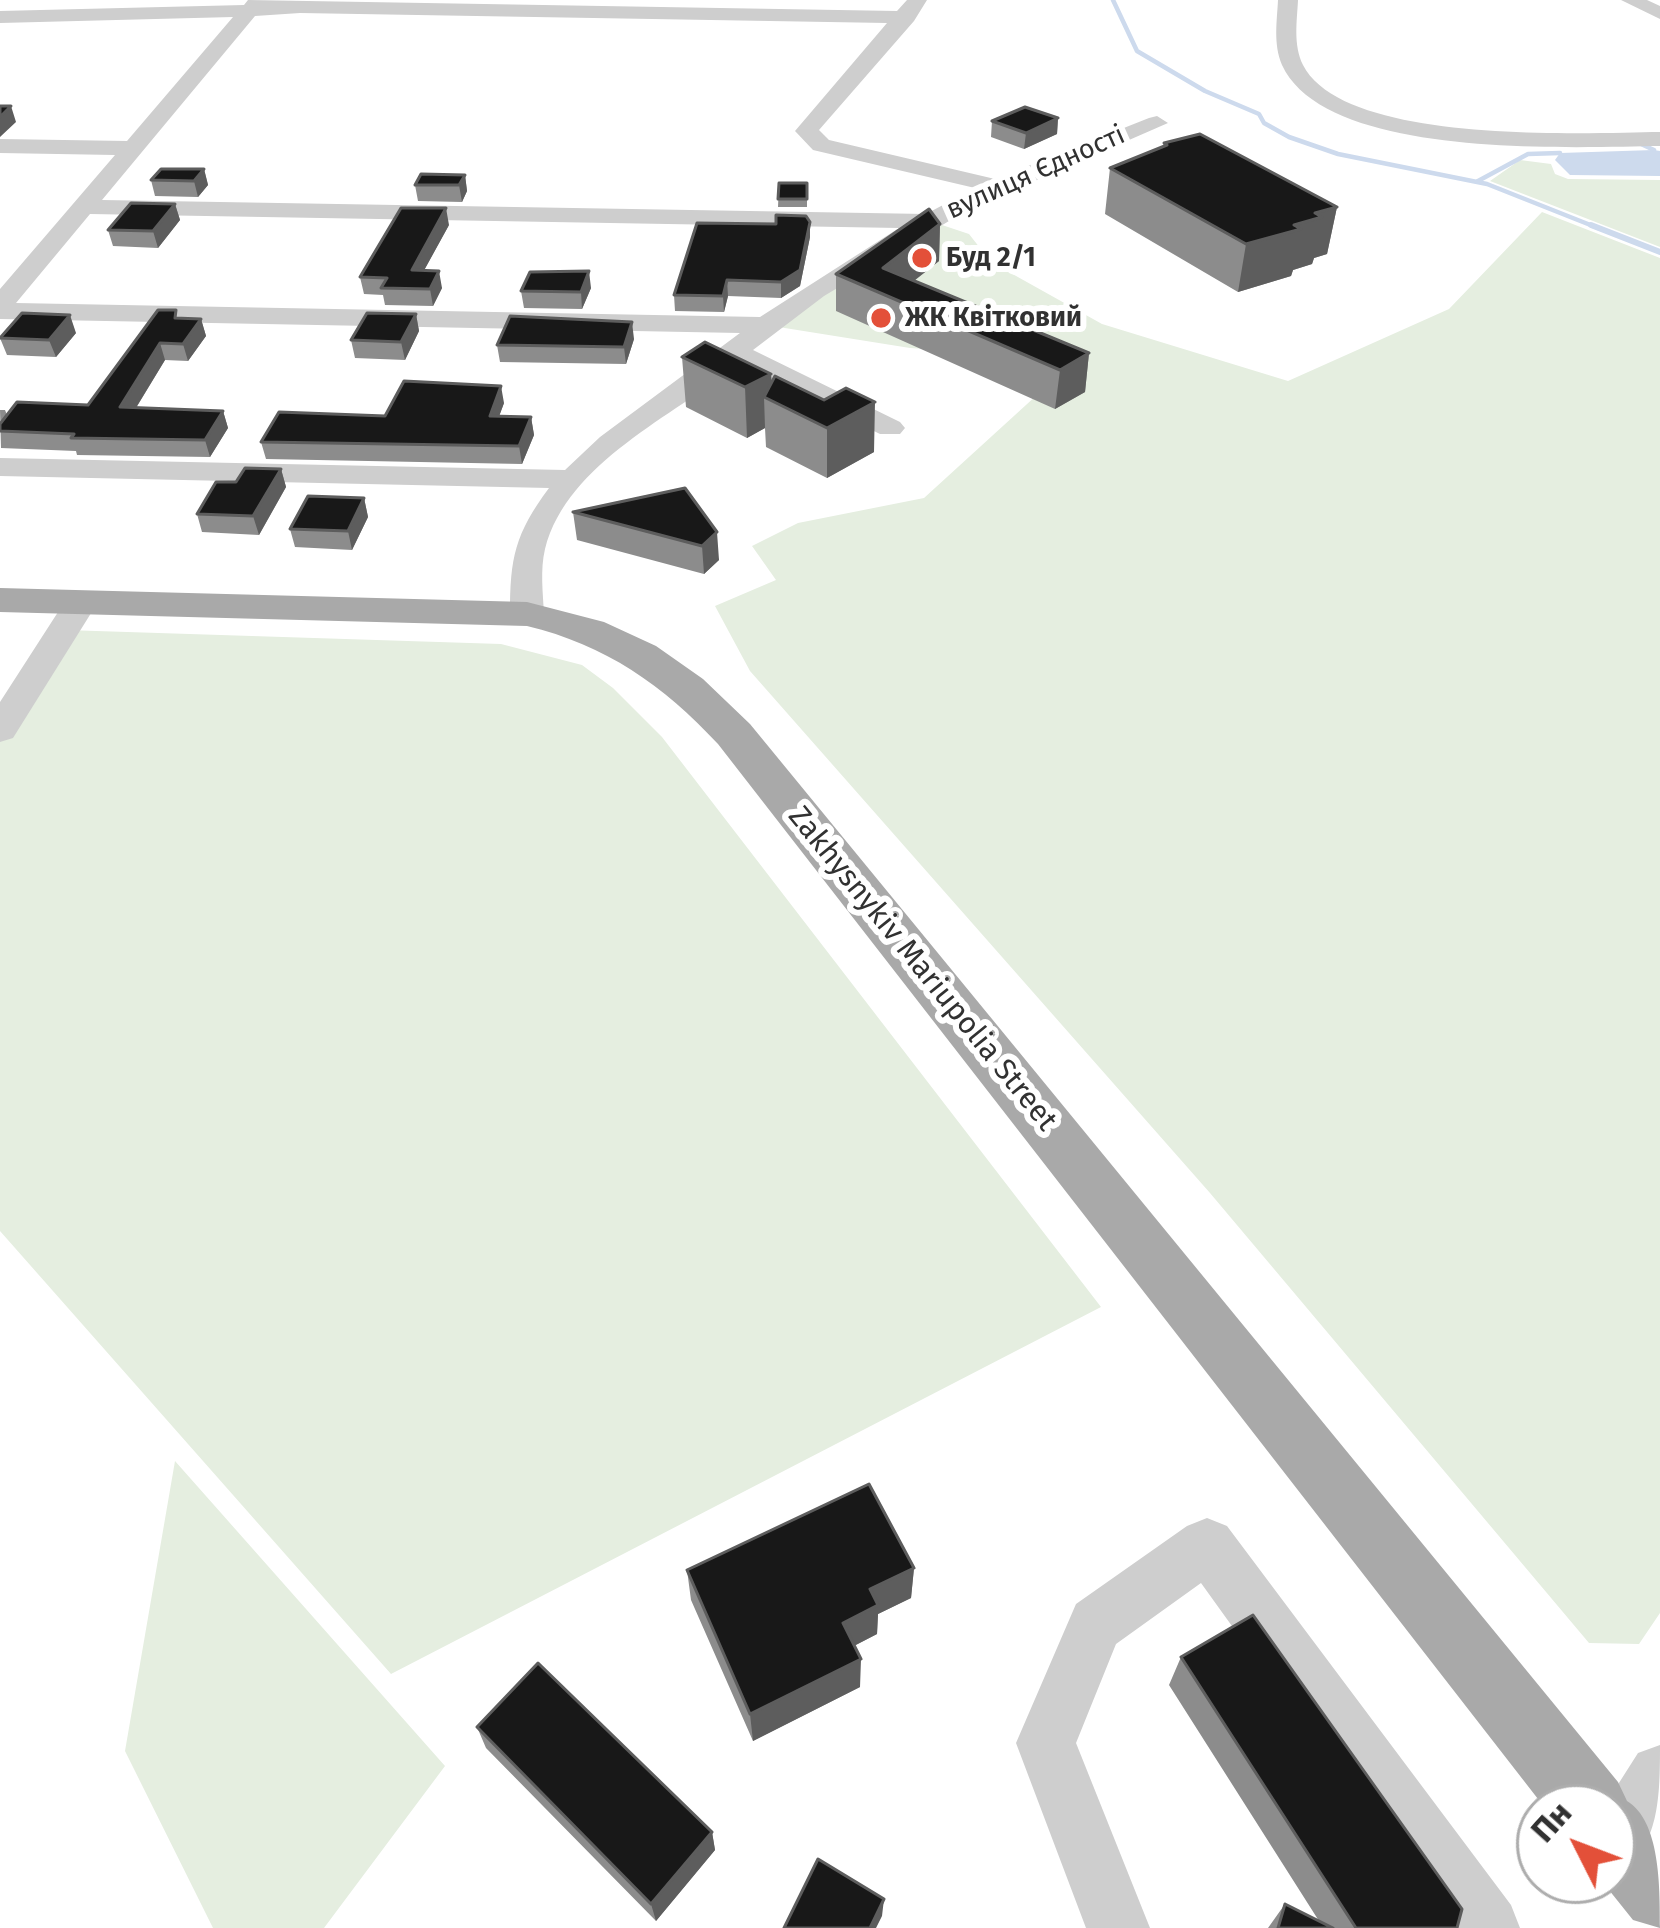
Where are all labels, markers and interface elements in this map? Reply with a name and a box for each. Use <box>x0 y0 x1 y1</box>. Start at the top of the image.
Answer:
street label: вулиця Єдності <box>942 119 1130 227</box>
place label: Буд 2/1 <box>946 242 1036 274</box>
marker: Буд 2/1 <box>909 245 935 271</box>
place label: ЖК Квітковий <box>905 302 1082 334</box>
marker: ЖК Квітковий <box>868 305 894 331</box>
street label: Zakhysnykiv Mariupolia Street <box>780 800 1064 1138</box>
north arrow <box>1516 1784 1636 1904</box>
text: Пн <box>1523 1793 1580 1851</box>

